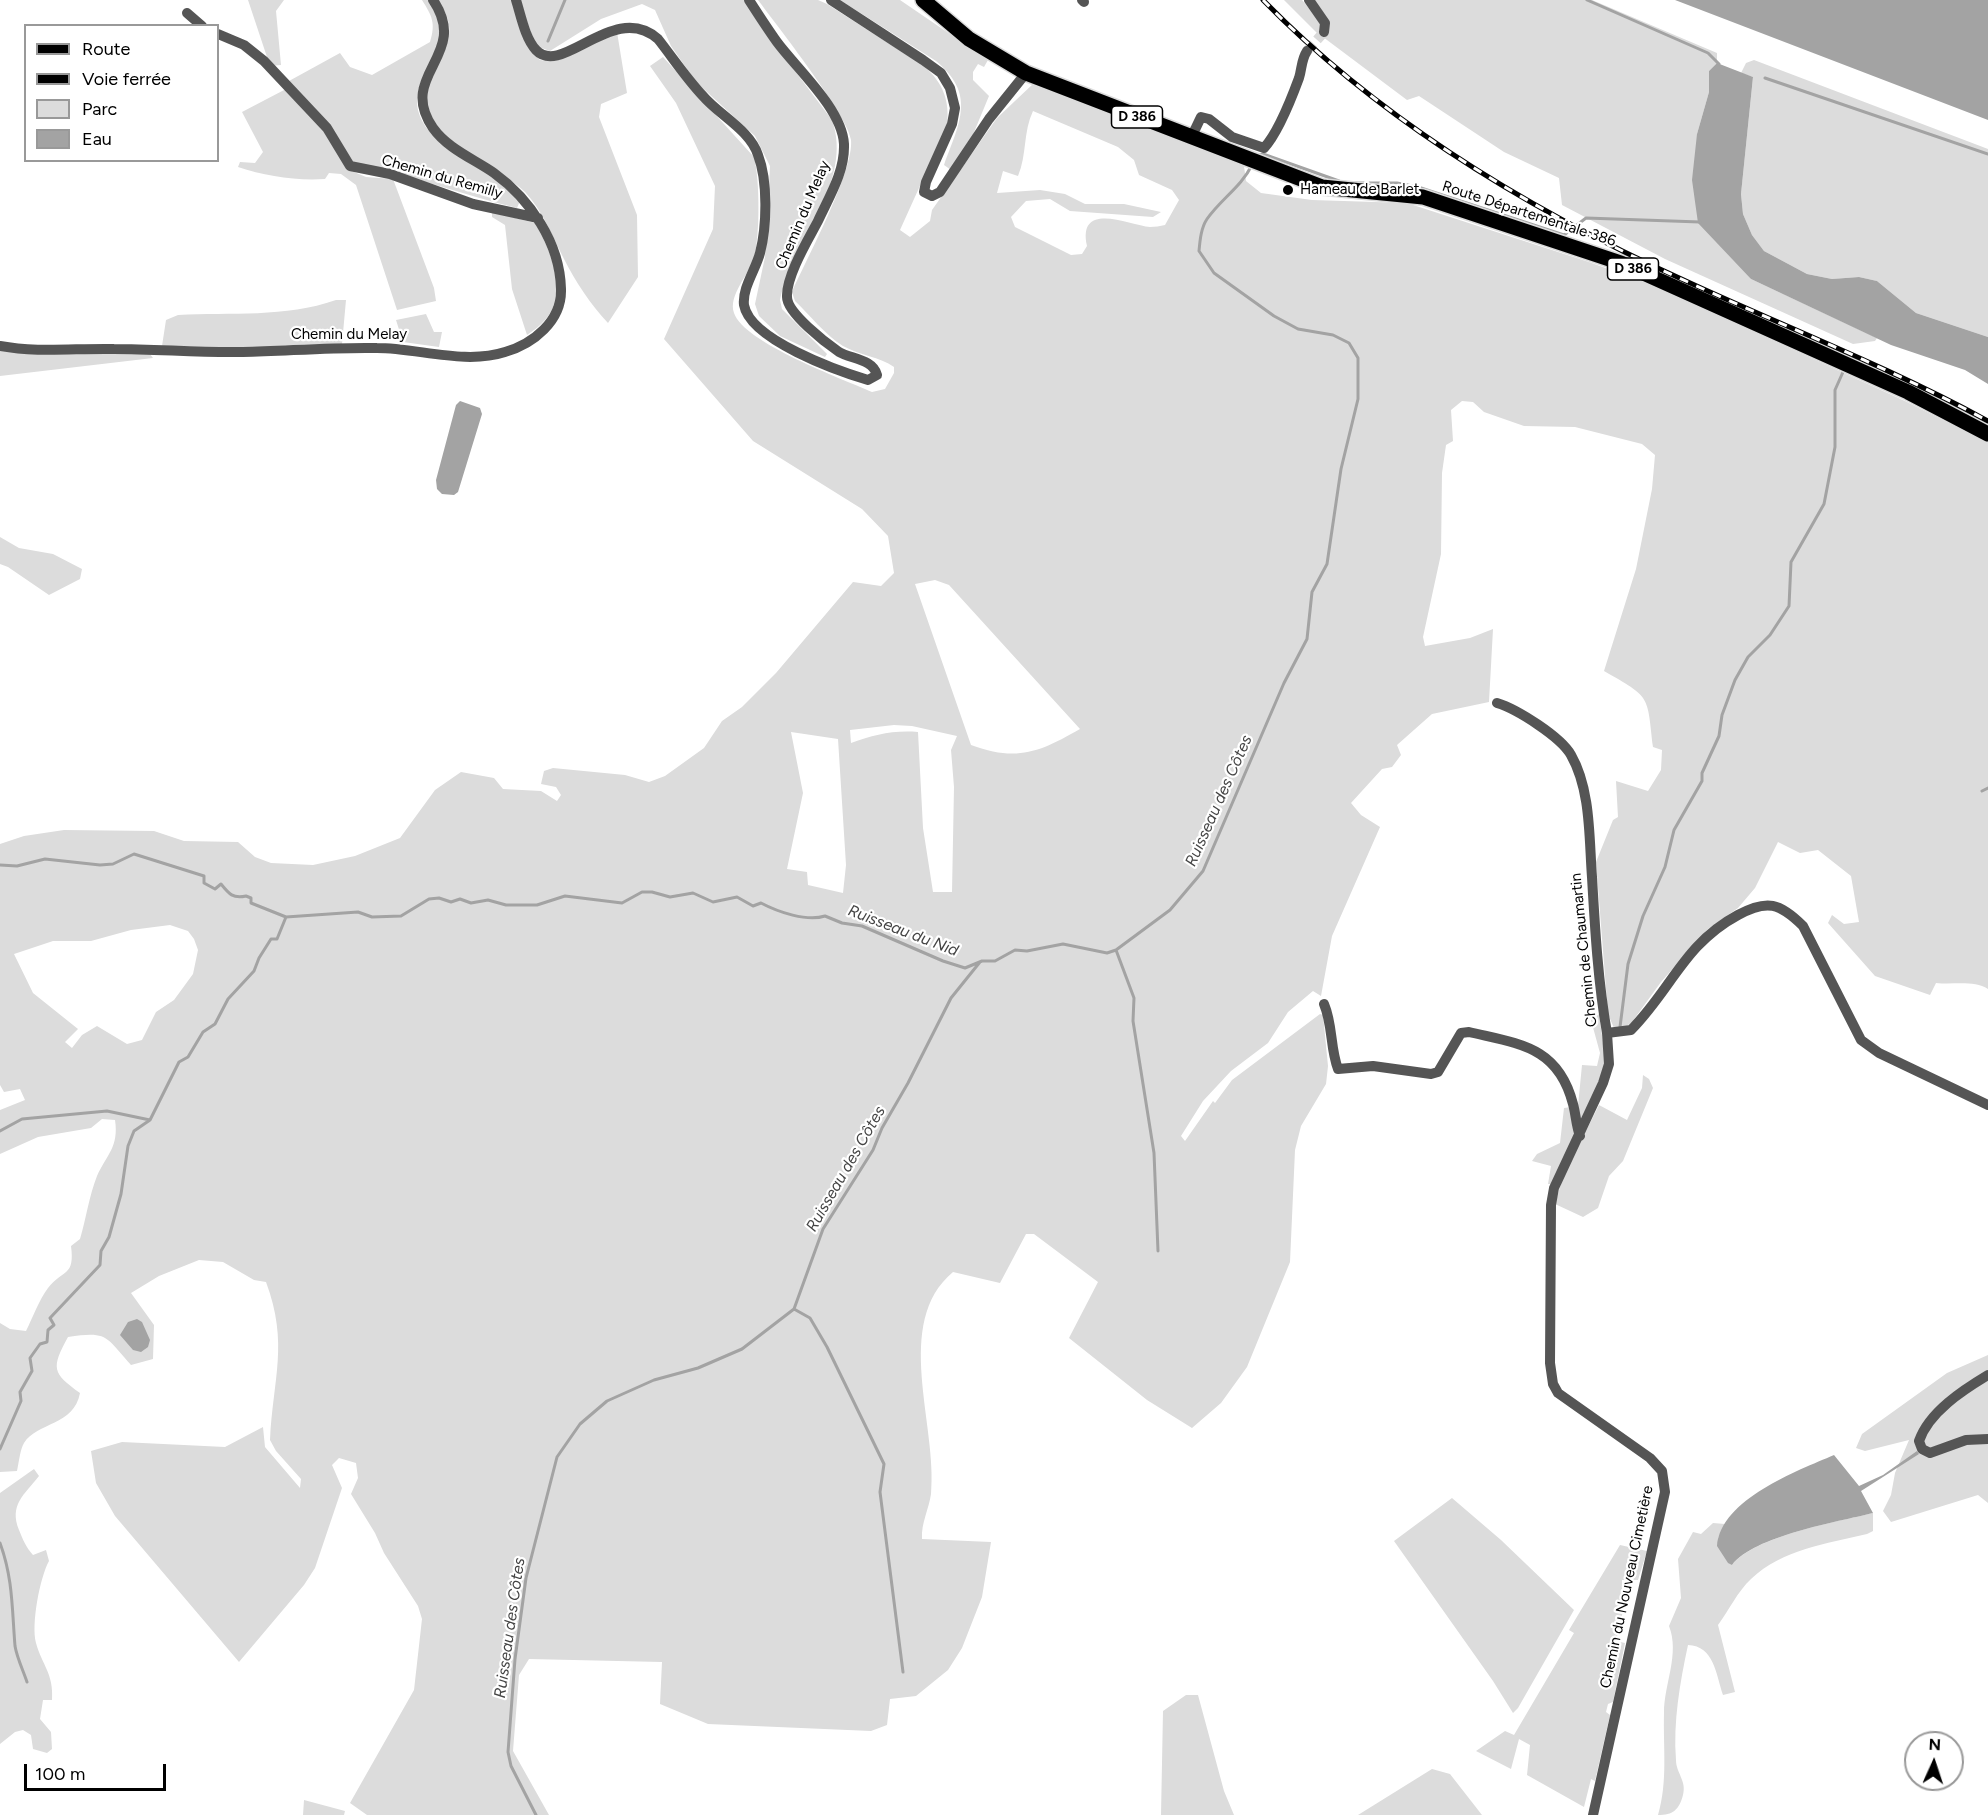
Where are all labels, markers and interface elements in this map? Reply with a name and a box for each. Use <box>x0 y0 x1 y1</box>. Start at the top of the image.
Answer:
legend <box>24 24 219 162</box>
text: Route <box>82 38 130 60</box>
text: Voie ferrée <box>82 68 171 90</box>
text: Parc <box>82 98 117 120</box>
road number: D 386 <box>1112 106 1162 128</box>
text: Eau <box>82 128 112 150</box>
street label: Chemin du Remilly <box>380 151 504 203</box>
street label: Chemin du Melay <box>772 158 834 272</box>
street label: Route Départementale 386 <box>1440 177 1618 251</box>
place label: Hameau de Barlet <box>1300 181 1419 199</box>
marker: Hameau de Barlet <box>1281 183 1295 197</box>
road number: D 386 <box>1608 258 1658 280</box>
street label: Chemin du Melay <box>291 326 407 344</box>
water label: Ruisseau des Côtes <box>1181 732 1257 870</box>
street label: Chemin de Chaumartin <box>1567 872 1601 1028</box>
water label: Ruisseau du Nid <box>845 901 961 961</box>
water label: Ruisseau des Côtes <box>802 1103 890 1235</box>
street label: Chemin du Nouveau Cimetière <box>1597 1484 1657 1690</box>
water label: Ruisseau des Côtes <box>491 1557 529 1699</box>
north arrow <box>1904 1731 1964 1791</box>
text: N <box>1928 1735 1942 1754</box>
scale bar <box>27 1752 170 1790</box>
text: 100 m <box>35 1763 85 1785</box>

